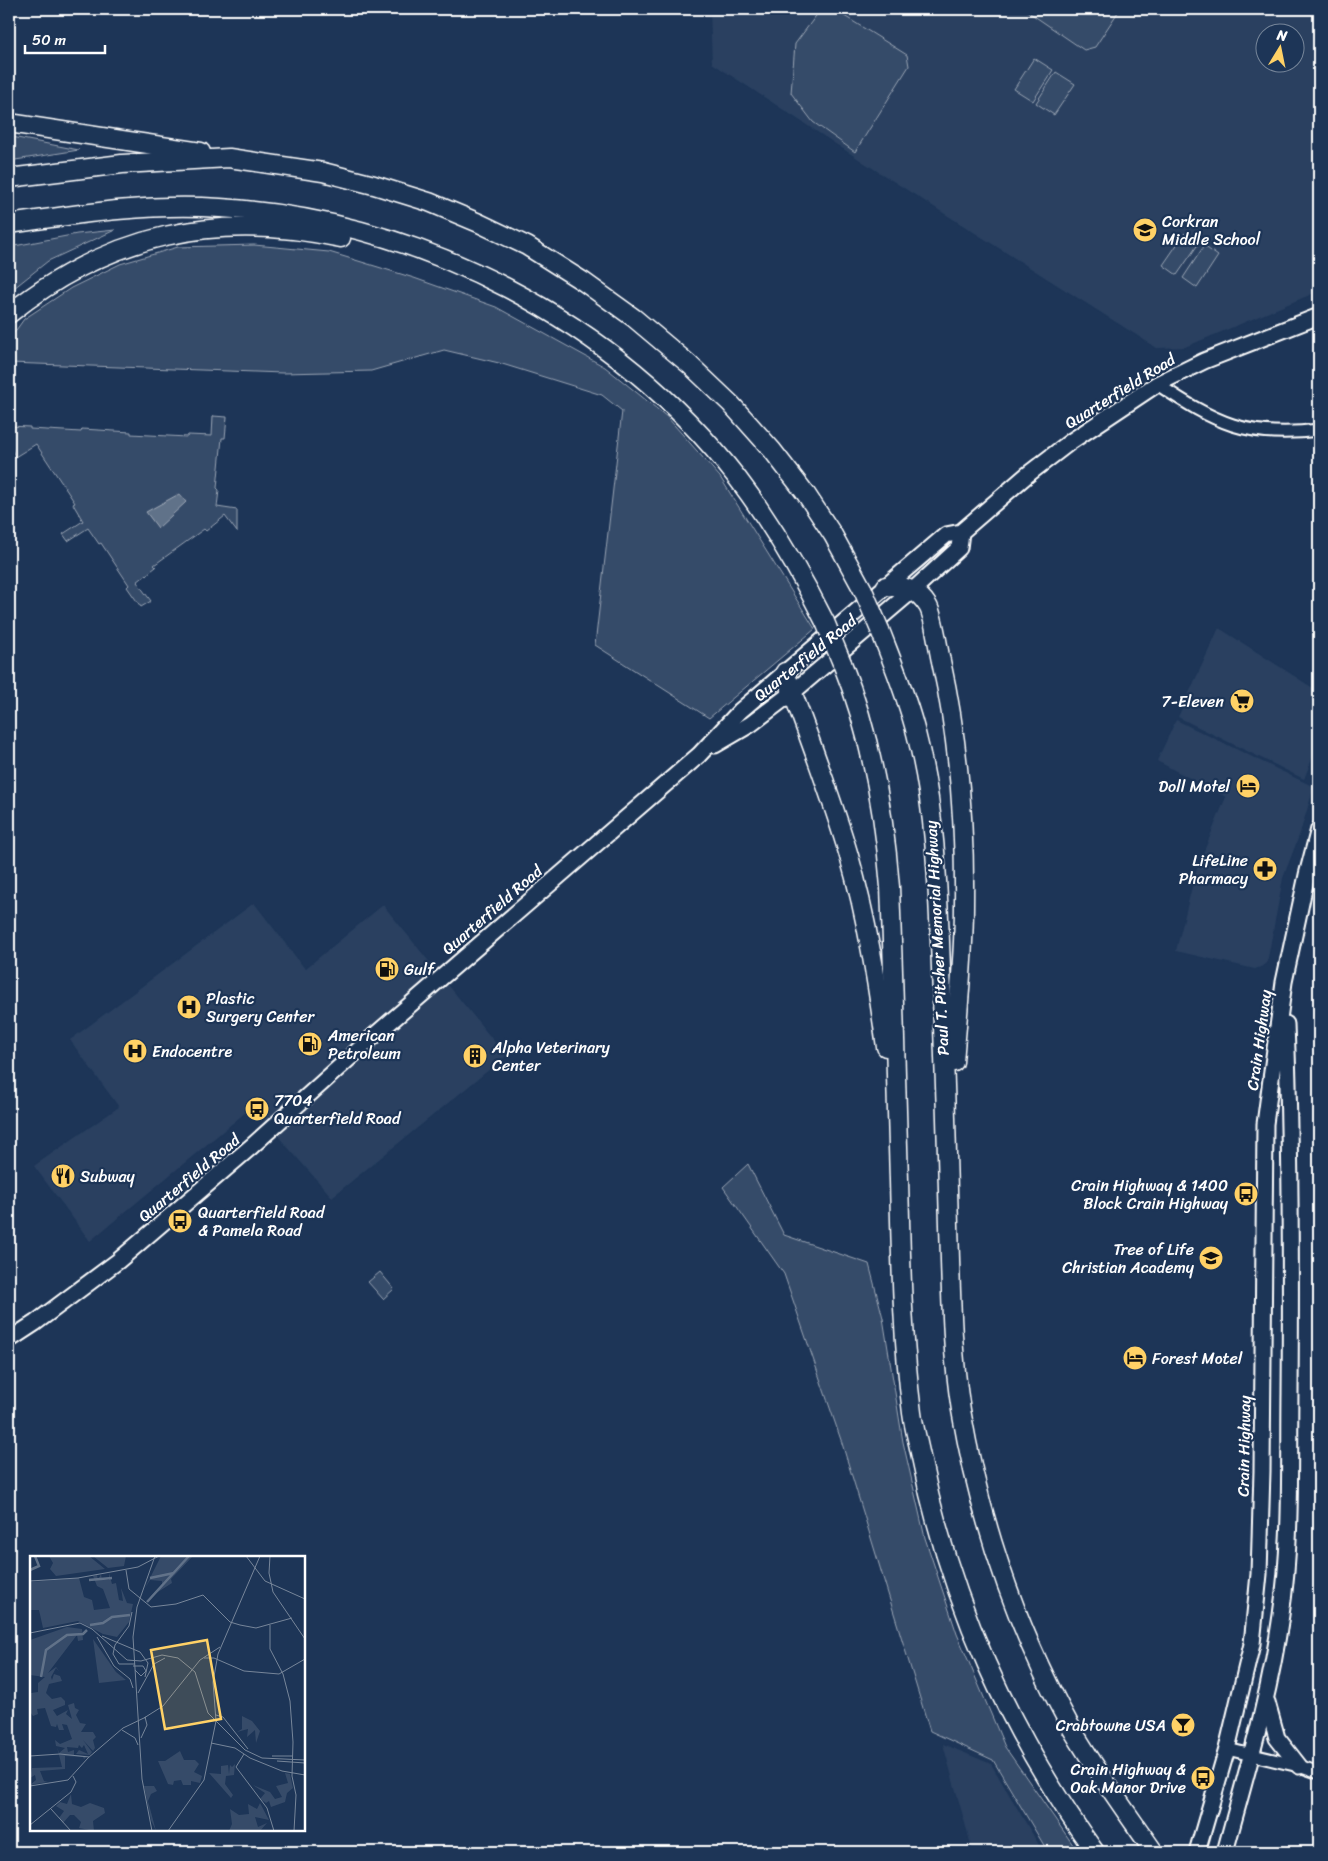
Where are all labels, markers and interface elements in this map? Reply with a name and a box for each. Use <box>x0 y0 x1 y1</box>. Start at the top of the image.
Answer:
scale bar <box>25 22 105 54</box>
north arrow <box>1256 22 1306 72</box>
text: N <box>1274 22 1289 49</box>
text: 50 m <box>32 27 67 53</box>
place label: Corkran Middle School <box>1162 207 1261 254</box>
school or university icon: Corkran Middle School <box>1132 217 1158 243</box>
street label: Quarterfield Road <box>1059 344 1183 437</box>
street label: Quarterfield Road <box>747 606 864 709</box>
place label: 7-Eleven <box>1161 687 1224 716</box>
supermarket icon: 7-Eleven <box>1229 688 1255 714</box>
place label: Doll Motel <box>1158 772 1230 801</box>
hotel icon: Doll Motel <box>1235 773 1261 799</box>
street label: Paul T. Pitcher Memorial Highway <box>916 819 958 1056</box>
place label: LifeLine Pharmacy <box>1179 846 1249 893</box>
pharmacy icon: LifeLine Pharmacy <box>1252 856 1278 882</box>
street label: Quarterfield Road <box>435 857 550 962</box>
place label: Gulf <box>404 955 436 984</box>
fuel station icon: Gulf <box>374 956 400 982</box>
place label: Plastic Surgery Center <box>206 984 316 1031</box>
street label: Crain Highway <box>1238 987 1281 1092</box>
hospital icon: Plastic Surgery Center <box>176 994 202 1020</box>
place label: American Petroleum <box>327 1021 401 1068</box>
fuel station icon: American Petroleum <box>297 1031 323 1057</box>
place label: Alpha Veterinary Center <box>491 1033 610 1080</box>
place label: Endocentre <box>152 1037 232 1066</box>
hospital icon: Endocentre <box>122 1038 148 1064</box>
building icon: Alpha Veterinary Center <box>462 1043 488 1069</box>
place label: 7704 Quarterfield Road <box>274 1086 402 1133</box>
bus stop icon: 7704 Quarterfield Road <box>244 1096 270 1122</box>
street label: Quarterfield Road <box>131 1125 248 1230</box>
place label: Subway <box>80 1162 135 1191</box>
restaurant icon: Subway <box>50 1163 76 1189</box>
place label: Crain Highway & 1400 Block Crain Highway <box>1071 1171 1229 1218</box>
bus stop icon: Crain Highway & 1400 Block Crain Highway <box>1233 1181 1259 1207</box>
place label: Quarterfield Road & Pamela Road <box>198 1198 326 1245</box>
bus stop icon: Quarterfield Road & Pamela Road <box>167 1208 193 1234</box>
place label: Tree of Life Christian Academy <box>1062 1235 1195 1282</box>
school or university icon: Tree of Life Christian Academy <box>1198 1245 1224 1271</box>
place label: Forest Motel <box>1152 1344 1243 1373</box>
hotel icon: Forest Motel <box>1122 1345 1148 1371</box>
street label: Crain Highway <box>1229 1394 1259 1497</box>
inset map <box>30 1556 305 1831</box>
place label: Crabtowne USA <box>1056 1711 1166 1740</box>
bar icon: Crabtowne USA <box>1170 1712 1196 1738</box>
place label: Crain Highway & Oak Manor Drive <box>1070 1755 1186 1802</box>
bus stop icon: Crain Highway & Oak Manor Drive <box>1190 1765 1216 1791</box>

